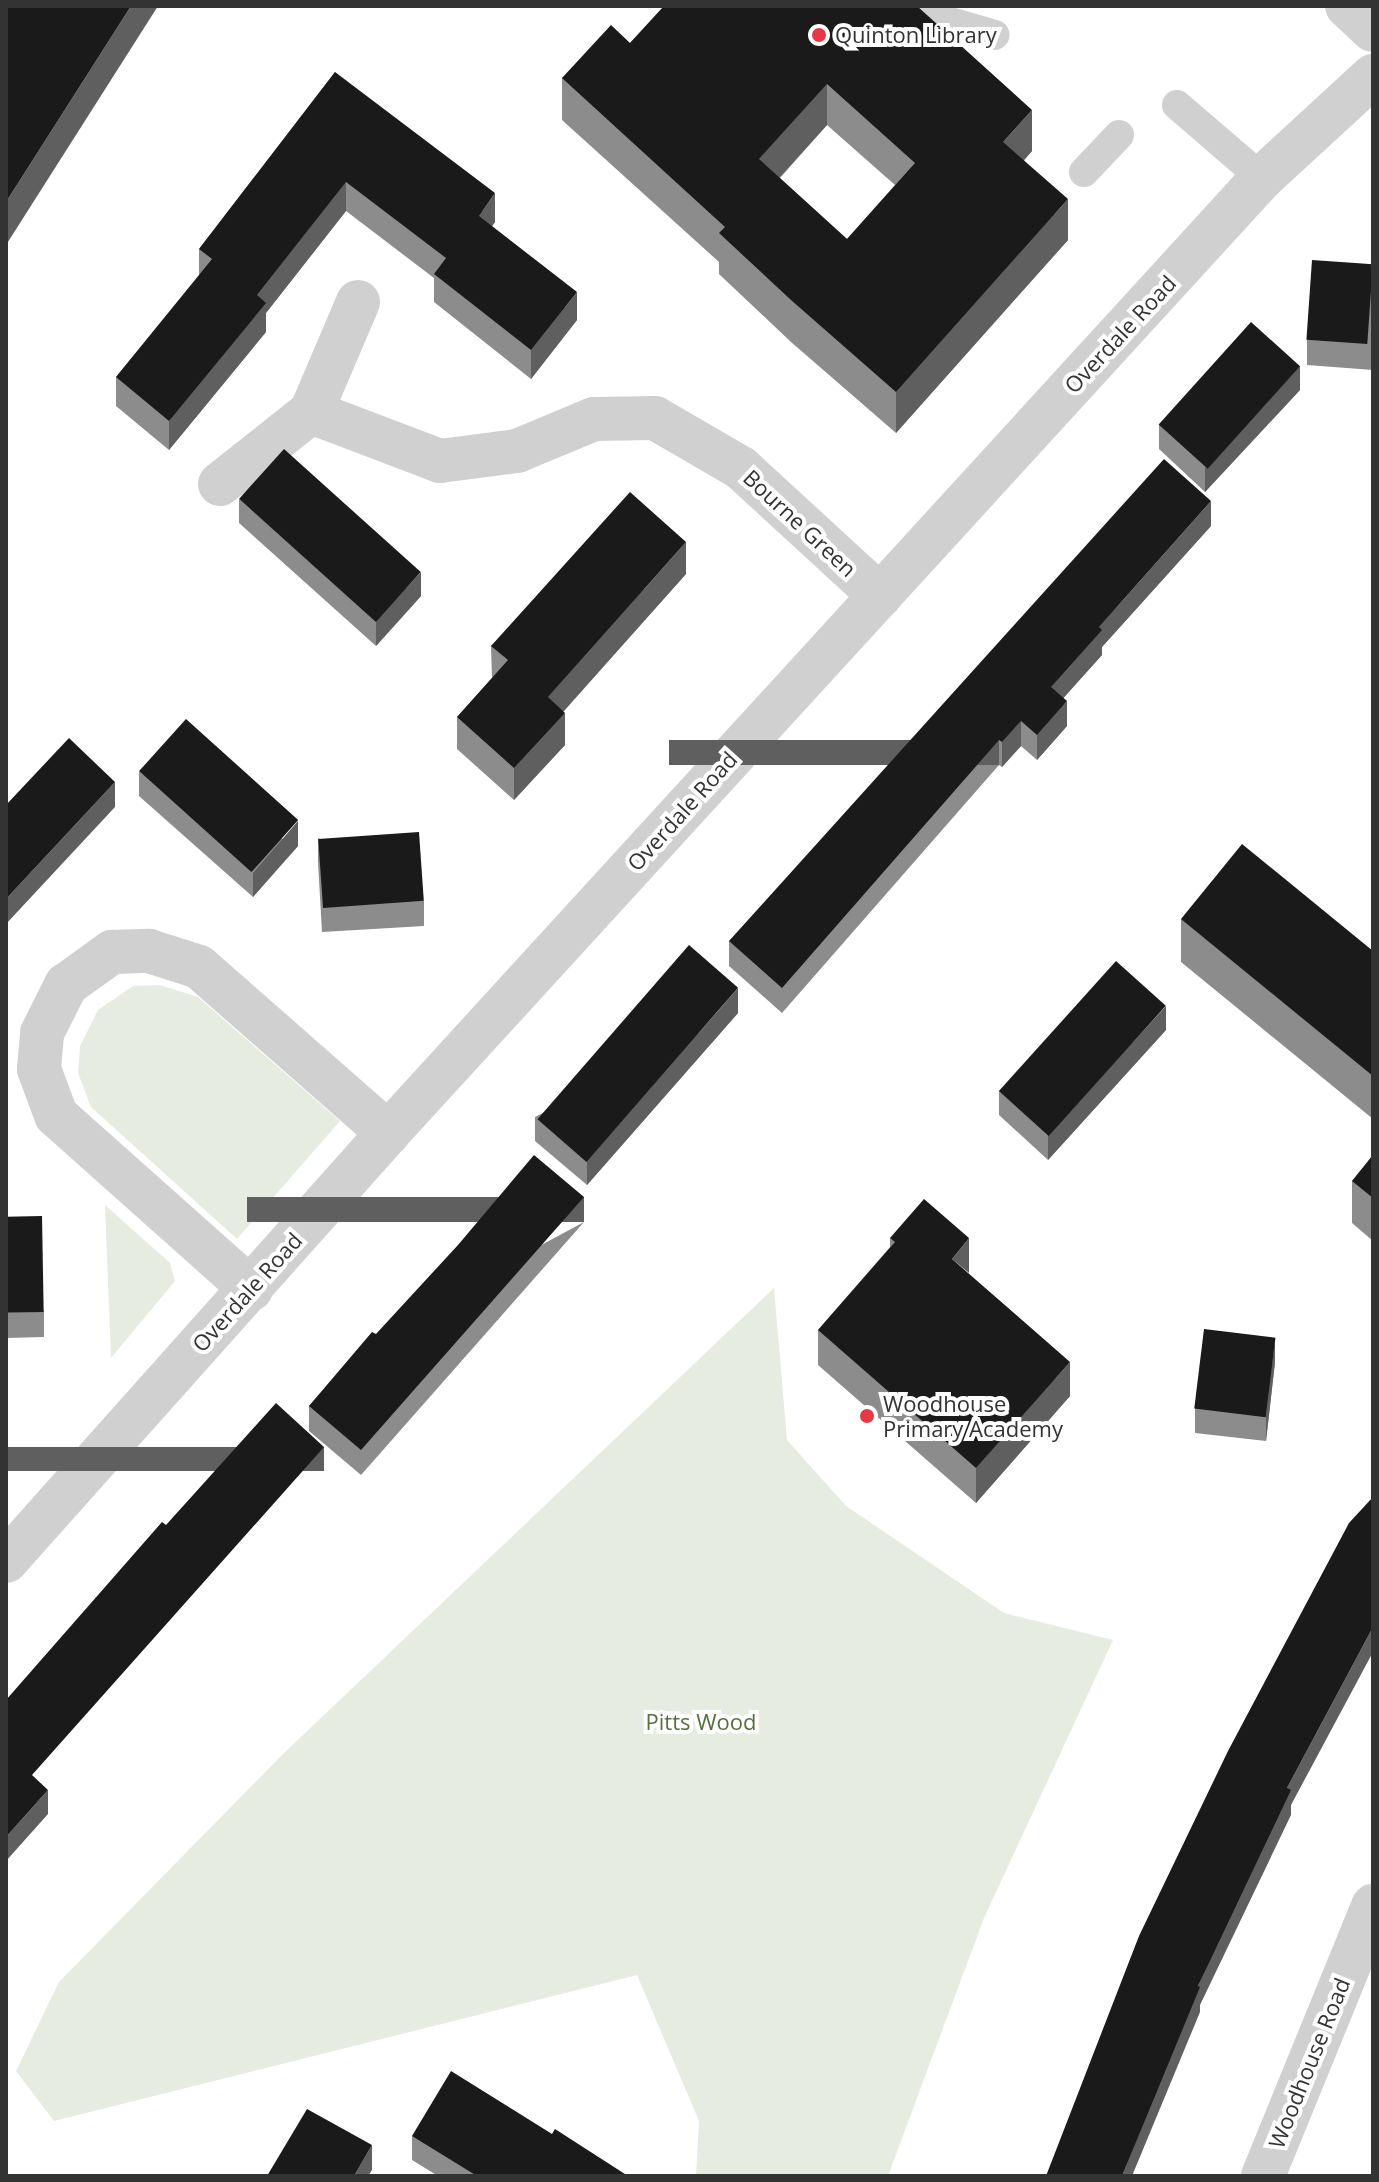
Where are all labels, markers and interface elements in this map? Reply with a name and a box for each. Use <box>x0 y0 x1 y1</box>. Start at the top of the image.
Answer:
place label: Quinton Library <box>835 22 997 48</box>
marker: Quinton Library <box>810 26 828 44</box>
street label: Overdale Road <box>1059 270 1181 398</box>
street label: Bourne Green <box>738 464 862 582</box>
street label: Overdale Road <box>622 746 742 876</box>
street label: Overdale Road <box>187 1227 307 1357</box>
place label: Woodhouse Primary Academy <box>883 1390 1063 1442</box>
marker: Woodhouse Primary Academy <box>858 1407 876 1425</box>
park label: Pitts Wood <box>646 1709 756 1735</box>
street label: Woodhouse Road <box>1263 1974 1355 2152</box>

